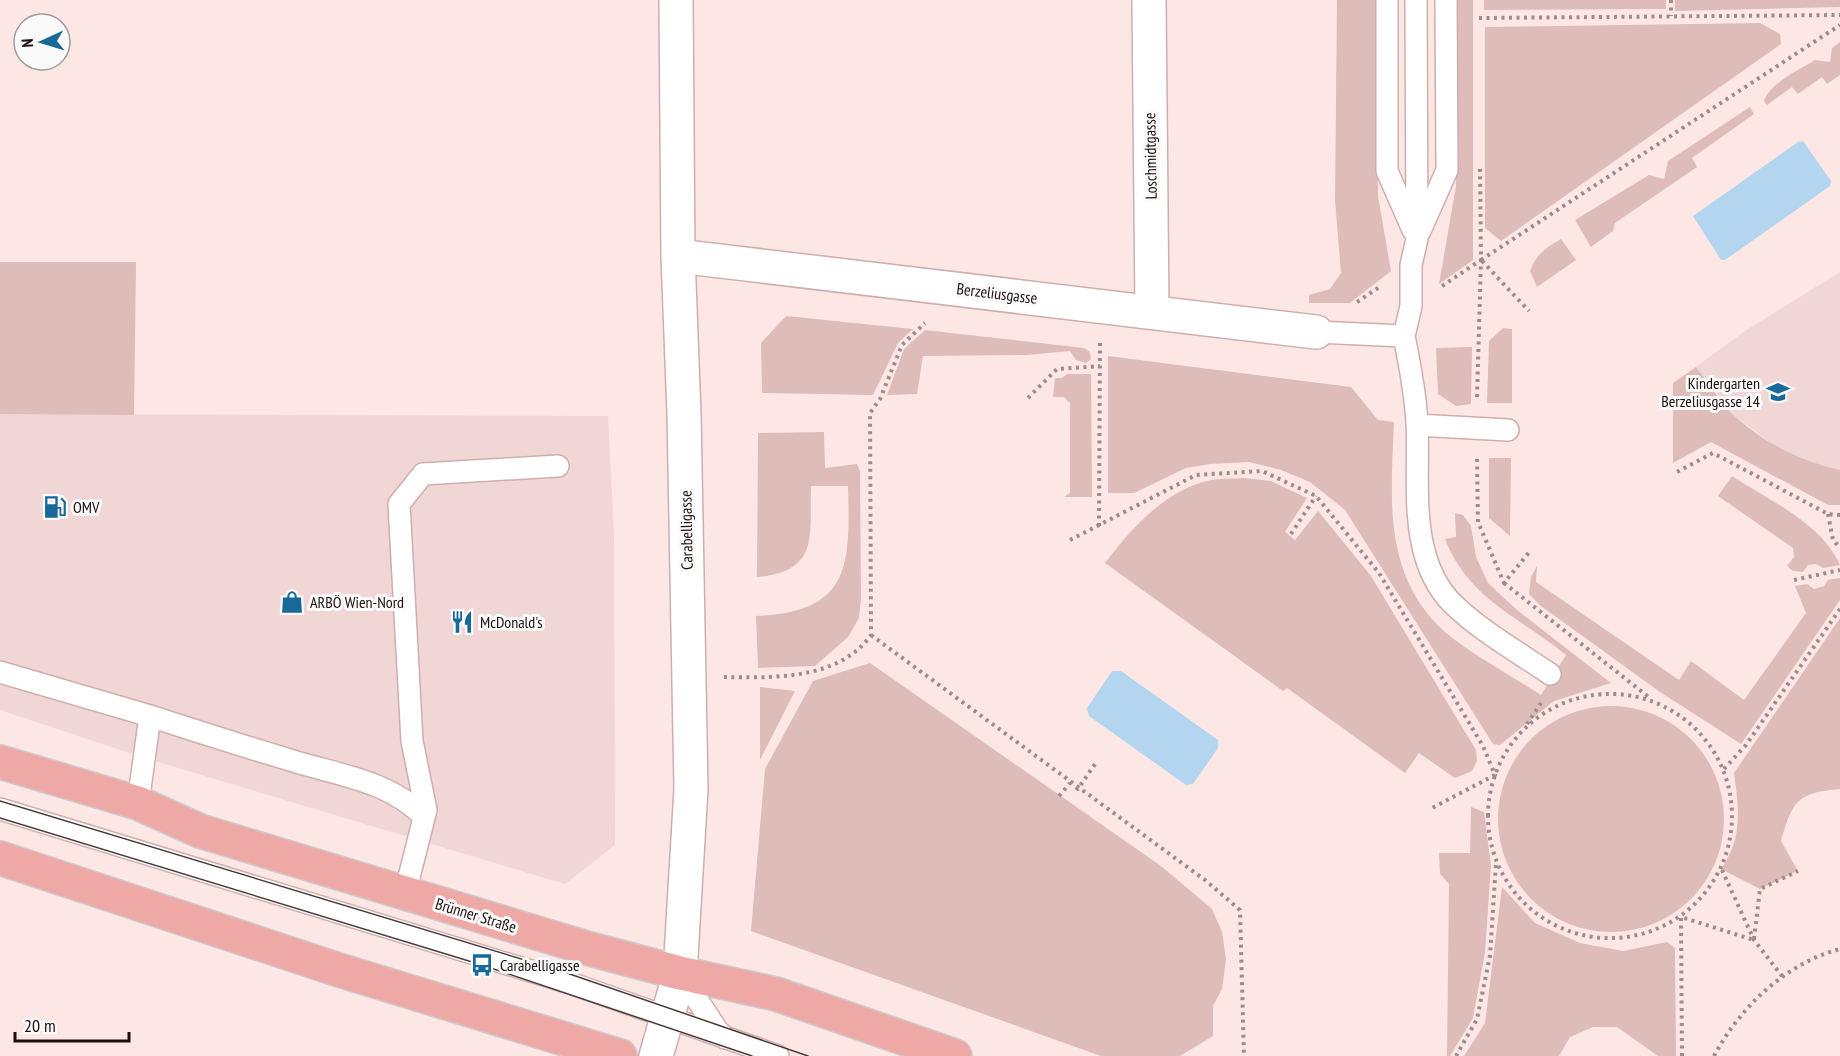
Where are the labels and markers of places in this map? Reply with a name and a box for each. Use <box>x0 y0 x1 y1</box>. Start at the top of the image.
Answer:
place label: Kindergarten Berzeliusgasse 14 <box>1661 373 1760 411</box>
school or university icon: Kindergarten Berzeliusgasse 14 <box>1765 379 1791 405</box>
fuel station icon: OMV <box>42 494 68 520</box>
place label: OMV <box>73 497 100 517</box>
shop icon: ARBÖ Wien-Nord <box>279 589 305 615</box>
place label: ARBÖ Wien-Nord <box>310 592 404 612</box>
restaurant icon: McDonald's <box>449 609 475 635</box>
place label: McDonald's <box>480 612 543 632</box>
bus stop icon: Carabelligasse <box>469 952 495 978</box>
place label: Carabelligasse <box>500 955 580 975</box>

